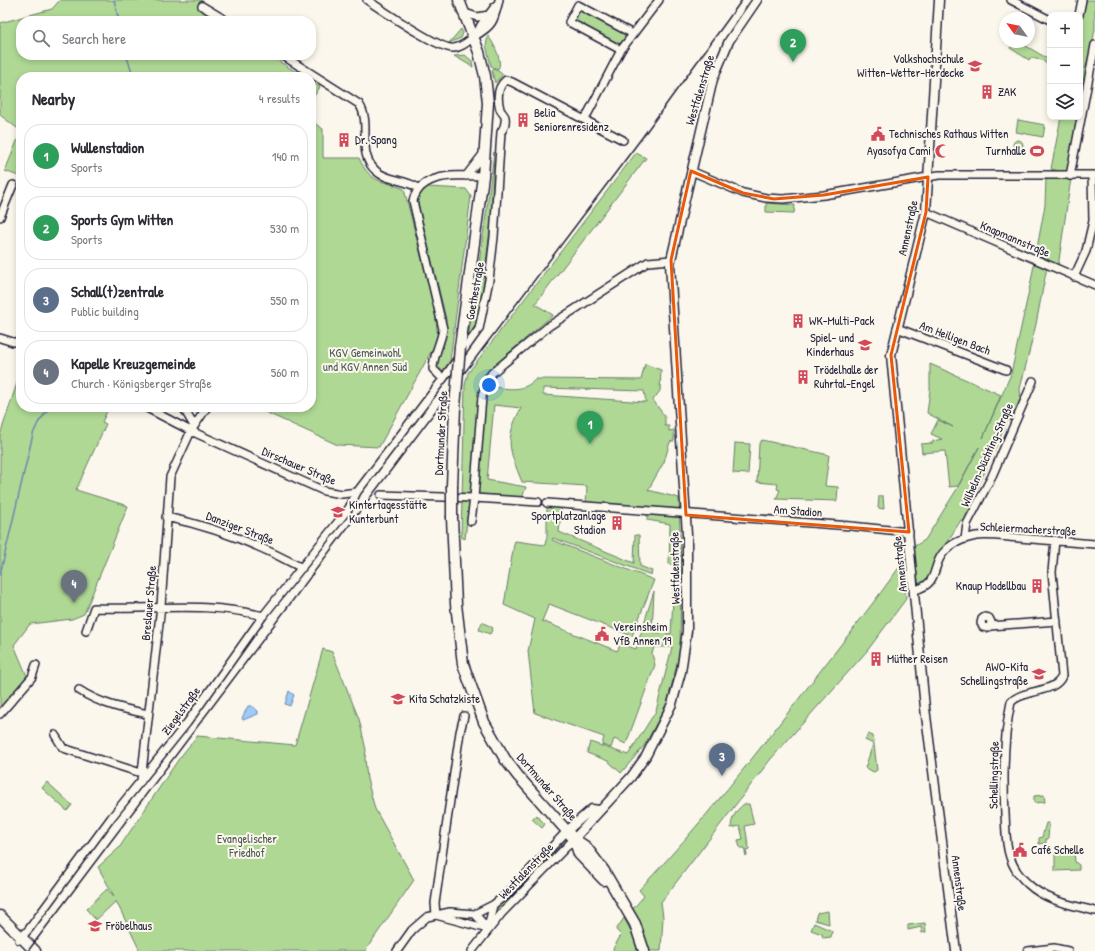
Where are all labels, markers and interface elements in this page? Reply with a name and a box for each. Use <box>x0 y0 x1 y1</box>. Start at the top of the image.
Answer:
north arrow <box>999 12 1035 48</box>
map controls <box>1047 12 1083 120</box>
button: + <box>1047 12 1083 48</box>
search box <box>16 16 316 60</box>
icon: search <box>30 27 52 49</box>
text: Search here <box>62 28 126 49</box>
pin: 2 <box>780 29 806 62</box>
button: − <box>1047 48 1083 84</box>
place label: Volkshochschule Witten-Wetter-Herdecke <box>857 50 964 81</box>
street label: Westfalenstraße <box>681 52 718 127</box>
school or university icon: Volkshochschule Witten-Wetter-Herdecke <box>967 58 983 74</box>
place label: ZAK <box>998 83 1017 100</box>
building icon: ZAK <box>979 84 995 100</box>
button: layers <box>1047 84 1083 120</box>
text: Nearby <box>32 87 75 110</box>
text: 4 results <box>259 89 300 107</box>
place label: Belia Seniorenresidenz <box>534 104 609 135</box>
building icon: Belia Seniorenresidenz <box>515 112 531 128</box>
place label: Technisches Rathaus Witten <box>889 125 1008 142</box>
public building icon: Technisches Rathaus Witten <box>870 126 886 142</box>
place label: Dr. Spang <box>355 131 397 148</box>
building icon: Dr. Spang <box>336 132 352 148</box>
text: Wullenstadion <box>71 137 144 158</box>
place label: Ayasofya Cami <box>867 142 931 159</box>
place label: Turnhalle <box>986 142 1026 159</box>
mosque icon: Ayasofya Cami <box>934 143 950 159</box>
sports icon: Turnhalle <box>1029 143 1045 159</box>
text: 1 <box>44 147 48 165</box>
text: 140 m <box>272 147 299 165</box>
text: Sports <box>71 158 102 176</box>
street label: Annenstraße <box>893 198 922 257</box>
text: Sports Gym Witten <box>71 209 173 230</box>
street label: Knapmannstraße <box>978 216 1053 261</box>
text: 2 <box>43 219 49 237</box>
text: 530 m <box>270 219 299 237</box>
text: Sports <box>71 230 102 248</box>
street label: Goethestraße <box>461 260 488 321</box>
text: Schall(t)zentrale <box>71 281 164 302</box>
text: 3 <box>43 291 49 309</box>
text: 550 m <box>270 291 299 309</box>
text: Public building <box>71 302 139 320</box>
place label: WK-Multi-Pack <box>809 312 874 329</box>
building icon: WK-Multi-Pack <box>790 313 806 329</box>
street label: Am Heiligen Bach <box>917 316 993 359</box>
place label: Spiel- und Kinderhaus <box>806 329 854 360</box>
school or university icon: Spiel- und Kinderhaus <box>857 337 873 353</box>
park label: KGV Gemeinwohl und KGV Annen Süd <box>323 344 407 375</box>
text: Kapelle Kreuzgemeinde <box>71 353 196 374</box>
place label: Trödelhalle der Ruhrtal-Engel <box>814 361 879 392</box>
text: 4 <box>44 363 48 381</box>
text: 560 m <box>271 363 299 381</box>
building icon: Trödelhalle der Ruhrtal-Engel <box>795 369 811 385</box>
text: Church · Königsberger Straße <box>71 374 212 392</box>
your location <box>479 375 499 395</box>
street label: Dortmunder Straße <box>430 390 451 476</box>
street label: Wilhelm-Düchting-Straße <box>956 400 1017 509</box>
pin: 1 <box>577 411 603 444</box>
street label: Dirschauer Straße <box>259 442 339 489</box>
place label: Kintertagesstätte Kunterbunt <box>349 496 427 527</box>
street label: Am Stadion <box>773 500 823 521</box>
school or university icon: Kintertagesstätte Kunterbunt <box>330 504 346 520</box>
street label: Danziger Straße <box>204 507 277 548</box>
place label: Sportplatzanlage Stadion <box>531 507 606 538</box>
building icon: Sportplatzanlage Stadion <box>609 515 625 531</box>
street label: Schleiermacherstraße <box>979 517 1077 540</box>
street label: Westfalenstraße <box>665 531 684 604</box>
street label: Annenstraße <box>888 535 911 593</box>
street label: Breslauer Straße <box>137 565 160 641</box>
pin: 4 <box>61 570 87 603</box>
place label: Knaup Modellbau <box>956 577 1026 594</box>
building icon: Knaup Modellbau <box>1029 578 1045 594</box>
place label: Vereinsheim VfB Annen 19 <box>613 618 672 649</box>
public building icon: Vereinsheim VfB Annen 19 <box>594 626 610 642</box>
place label: Müther Reisen <box>887 650 948 667</box>
building icon: Müther Reisen <box>868 651 884 667</box>
place label: AWO-Kita Schellingstraße <box>960 658 1028 689</box>
school or university icon: AWO-Kita Schellingstraße <box>1031 666 1047 682</box>
street label: Ziegelstraße <box>157 683 204 738</box>
place label: Kita Schatzkiste <box>409 690 480 707</box>
school or university icon: Kita Schatzkiste <box>390 691 406 707</box>
street label: Schellingstraße <box>984 741 1003 809</box>
pin: 3 <box>709 743 735 776</box>
street label: Dortmunder Straße <box>513 749 582 824</box>
park label: Evangelischer Friedhof <box>217 830 277 861</box>
street label: Westfalenstraße <box>494 839 557 903</box>
place label: Café Schelle <box>1031 841 1084 858</box>
public building icon: Café Schelle <box>1012 842 1028 858</box>
street label: Annenstraße <box>948 854 971 912</box>
place label: Fröbelhaus <box>105 917 152 934</box>
school or university icon: Fröbelhaus <box>87 918 103 934</box>

